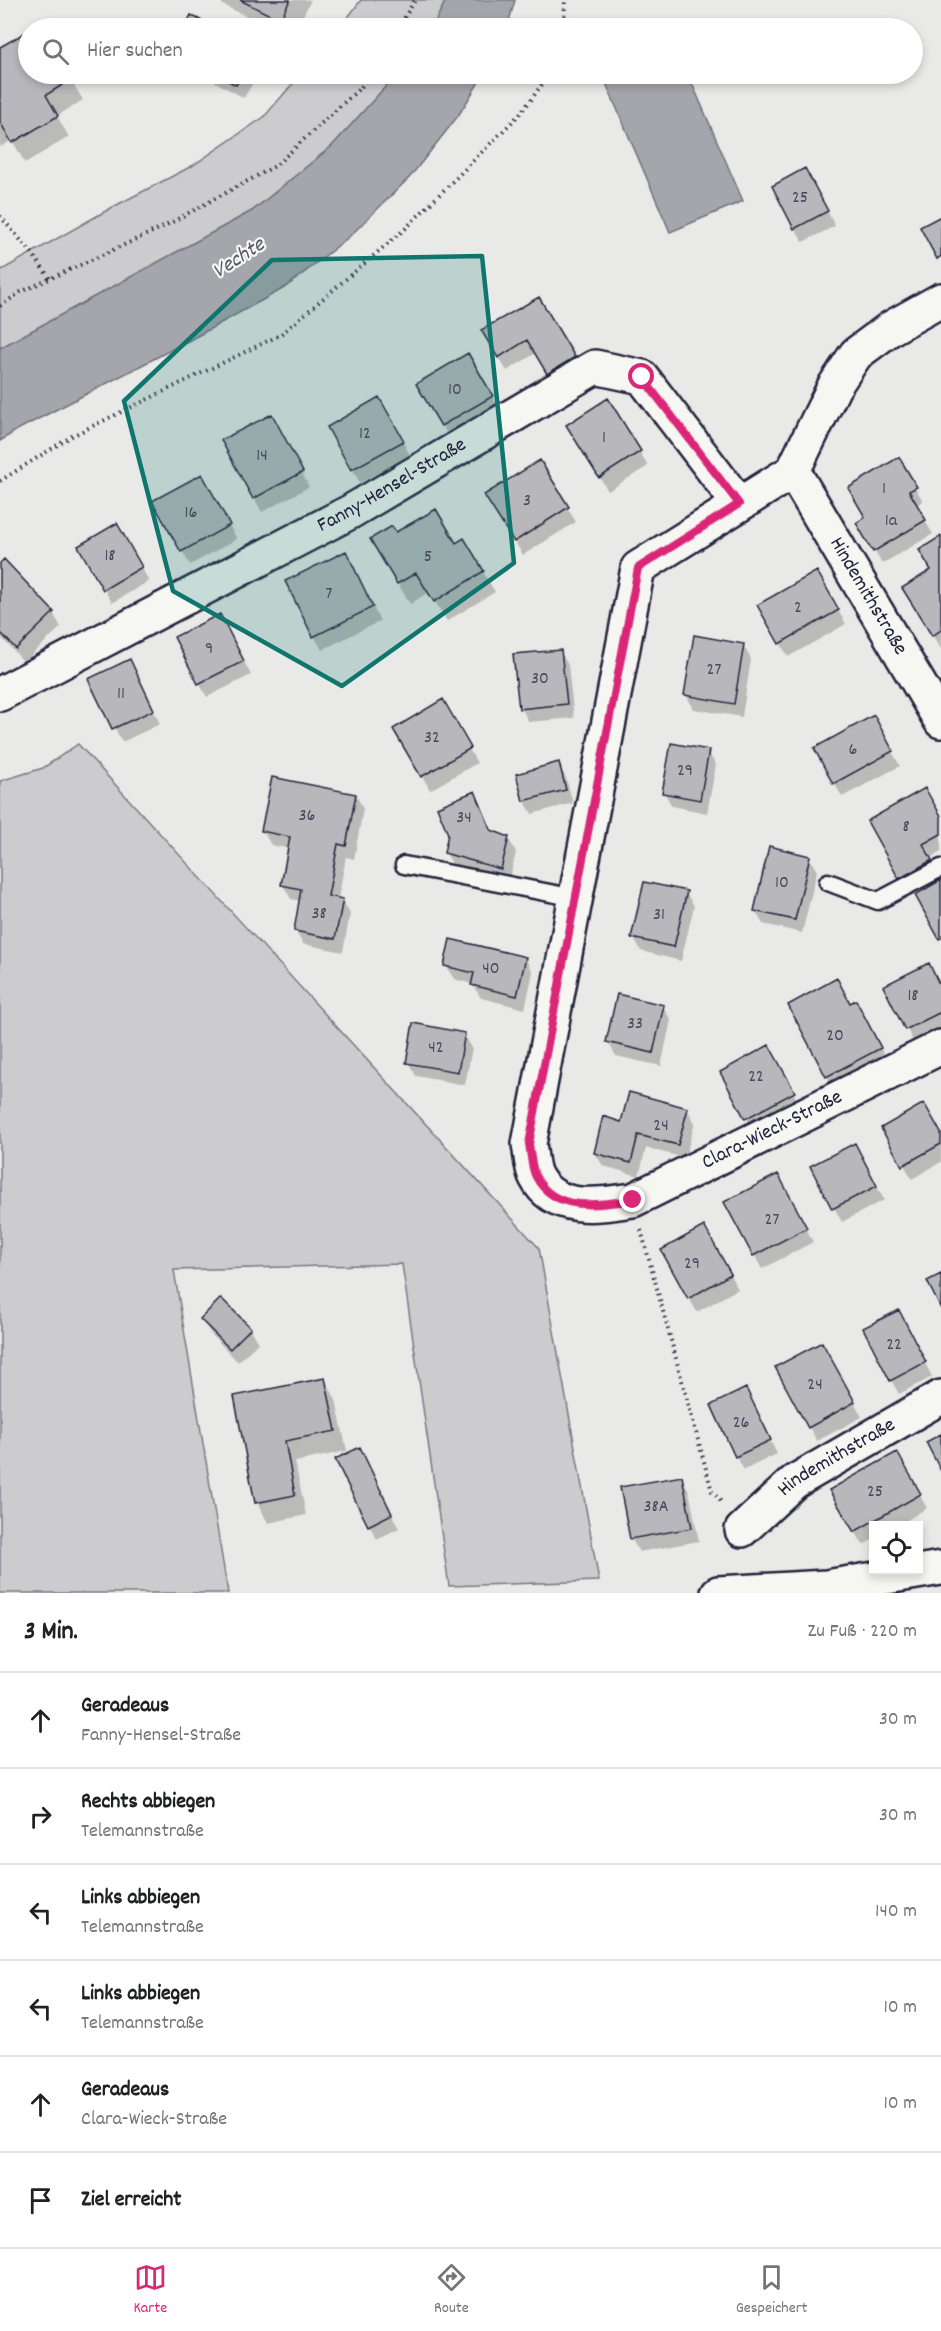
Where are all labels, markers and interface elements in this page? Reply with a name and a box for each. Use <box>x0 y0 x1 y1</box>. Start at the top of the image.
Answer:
search box <box>18 18 923 84</box>
icon: search <box>39 35 72 68</box>
text: Hier suchen <box>87 36 183 67</box>
house number: 25 <box>792 186 808 211</box>
water label: Vechte <box>207 230 272 288</box>
route start <box>628 363 654 389</box>
house number: 10 <box>448 378 462 403</box>
house number: 12 <box>359 422 371 447</box>
house number: 1 <box>602 426 606 451</box>
street label: Fanny-Hensel-Straße <box>312 431 473 541</box>
house number: 14 <box>256 444 268 469</box>
house number: 1 <box>882 477 886 502</box>
house number: 3 <box>523 489 531 514</box>
house number: 16 <box>185 501 197 526</box>
house number: 1a <box>885 509 898 534</box>
street label: Hindemithstraße <box>821 532 914 661</box>
house number: 18 <box>104 544 116 569</box>
house number: 5 <box>424 545 432 570</box>
house number: 7 <box>326 582 333 607</box>
house number: 2 <box>794 596 802 621</box>
house number: 9 <box>205 637 213 662</box>
house number: 27 <box>707 658 721 683</box>
house number: 30 <box>531 667 549 692</box>
house number: 11 <box>117 682 125 707</box>
house number: 32 <box>424 726 440 751</box>
house number: 6 <box>849 738 857 763</box>
house number: 29 <box>677 759 693 784</box>
house number: 36 <box>299 804 315 829</box>
house number: 34 <box>456 806 472 831</box>
house number: 8 <box>902 815 910 840</box>
house number: 10 <box>775 871 789 896</box>
house number: 38 <box>311 902 327 927</box>
house number: 31 <box>653 903 665 928</box>
house number: 40 <box>482 957 500 982</box>
house number: 18 <box>907 984 919 1009</box>
house number: 33 <box>627 1012 643 1037</box>
house number: 20 <box>826 1024 844 1049</box>
house number: 42 <box>428 1036 444 1061</box>
house number: 22 <box>748 1065 764 1090</box>
street label: Clara-Wieck-Straße <box>697 1083 848 1178</box>
house number: 24 <box>653 1114 669 1139</box>
route end <box>619 1186 645 1212</box>
house number: 27 <box>765 1208 779 1233</box>
house number: 29 <box>684 1252 700 1277</box>
house number: 22 <box>886 1333 902 1358</box>
house number: 24 <box>807 1373 823 1398</box>
house number: 26 <box>733 1411 749 1436</box>
street label: Hindemithstraße <box>771 1411 902 1505</box>
house number: 25 <box>867 1480 883 1505</box>
house number: 38A <box>643 1495 669 1520</box>
map controls <box>869 1521 923 1575</box>
button: locate <box>869 1521 923 1575</box>
text: 3 Min. <box>24 1614 78 1651</box>
text: Zu Fuß · 220 m <box>808 1618 917 1646</box>
text: Geradeaus <box>81 1691 169 1722</box>
icon: ahead <box>24 1704 57 1737</box>
text: 30 m <box>879 1706 917 1734</box>
text: Fanny-Hensel-Straße <box>81 1722 241 1750</box>
text: Rechts abbiegen <box>81 1787 215 1818</box>
icon: right <box>24 1800 57 1833</box>
text: 30 m <box>879 1802 917 1830</box>
text: Telemannstraße <box>81 1818 204 1846</box>
text: Links abbiegen <box>81 1883 200 1914</box>
icon: left <box>24 1896 57 1929</box>
text: 140 m <box>875 1898 917 1926</box>
text: Telemannstraße <box>81 1914 204 1942</box>
text: Links abbiegen <box>81 1979 200 2010</box>
icon: left <box>24 1992 57 2025</box>
text: 10 m <box>883 1994 917 2022</box>
text: Telemannstraße <box>81 2010 204 2038</box>
text: Geradeaus <box>81 2075 169 2106</box>
icon: ahead <box>24 2088 57 2121</box>
text: 10 m <box>883 2090 917 2118</box>
text: Clara-Wieck-Straße <box>81 2106 227 2134</box>
icon: arrive <box>24 2184 57 2217</box>
text: Ziel erreicht <box>81 2185 181 2216</box>
tab: Karte <box>133 2261 167 2320</box>
tab: Route <box>434 2261 469 2320</box>
tab: Gespeichert <box>736 2261 808 2320</box>

